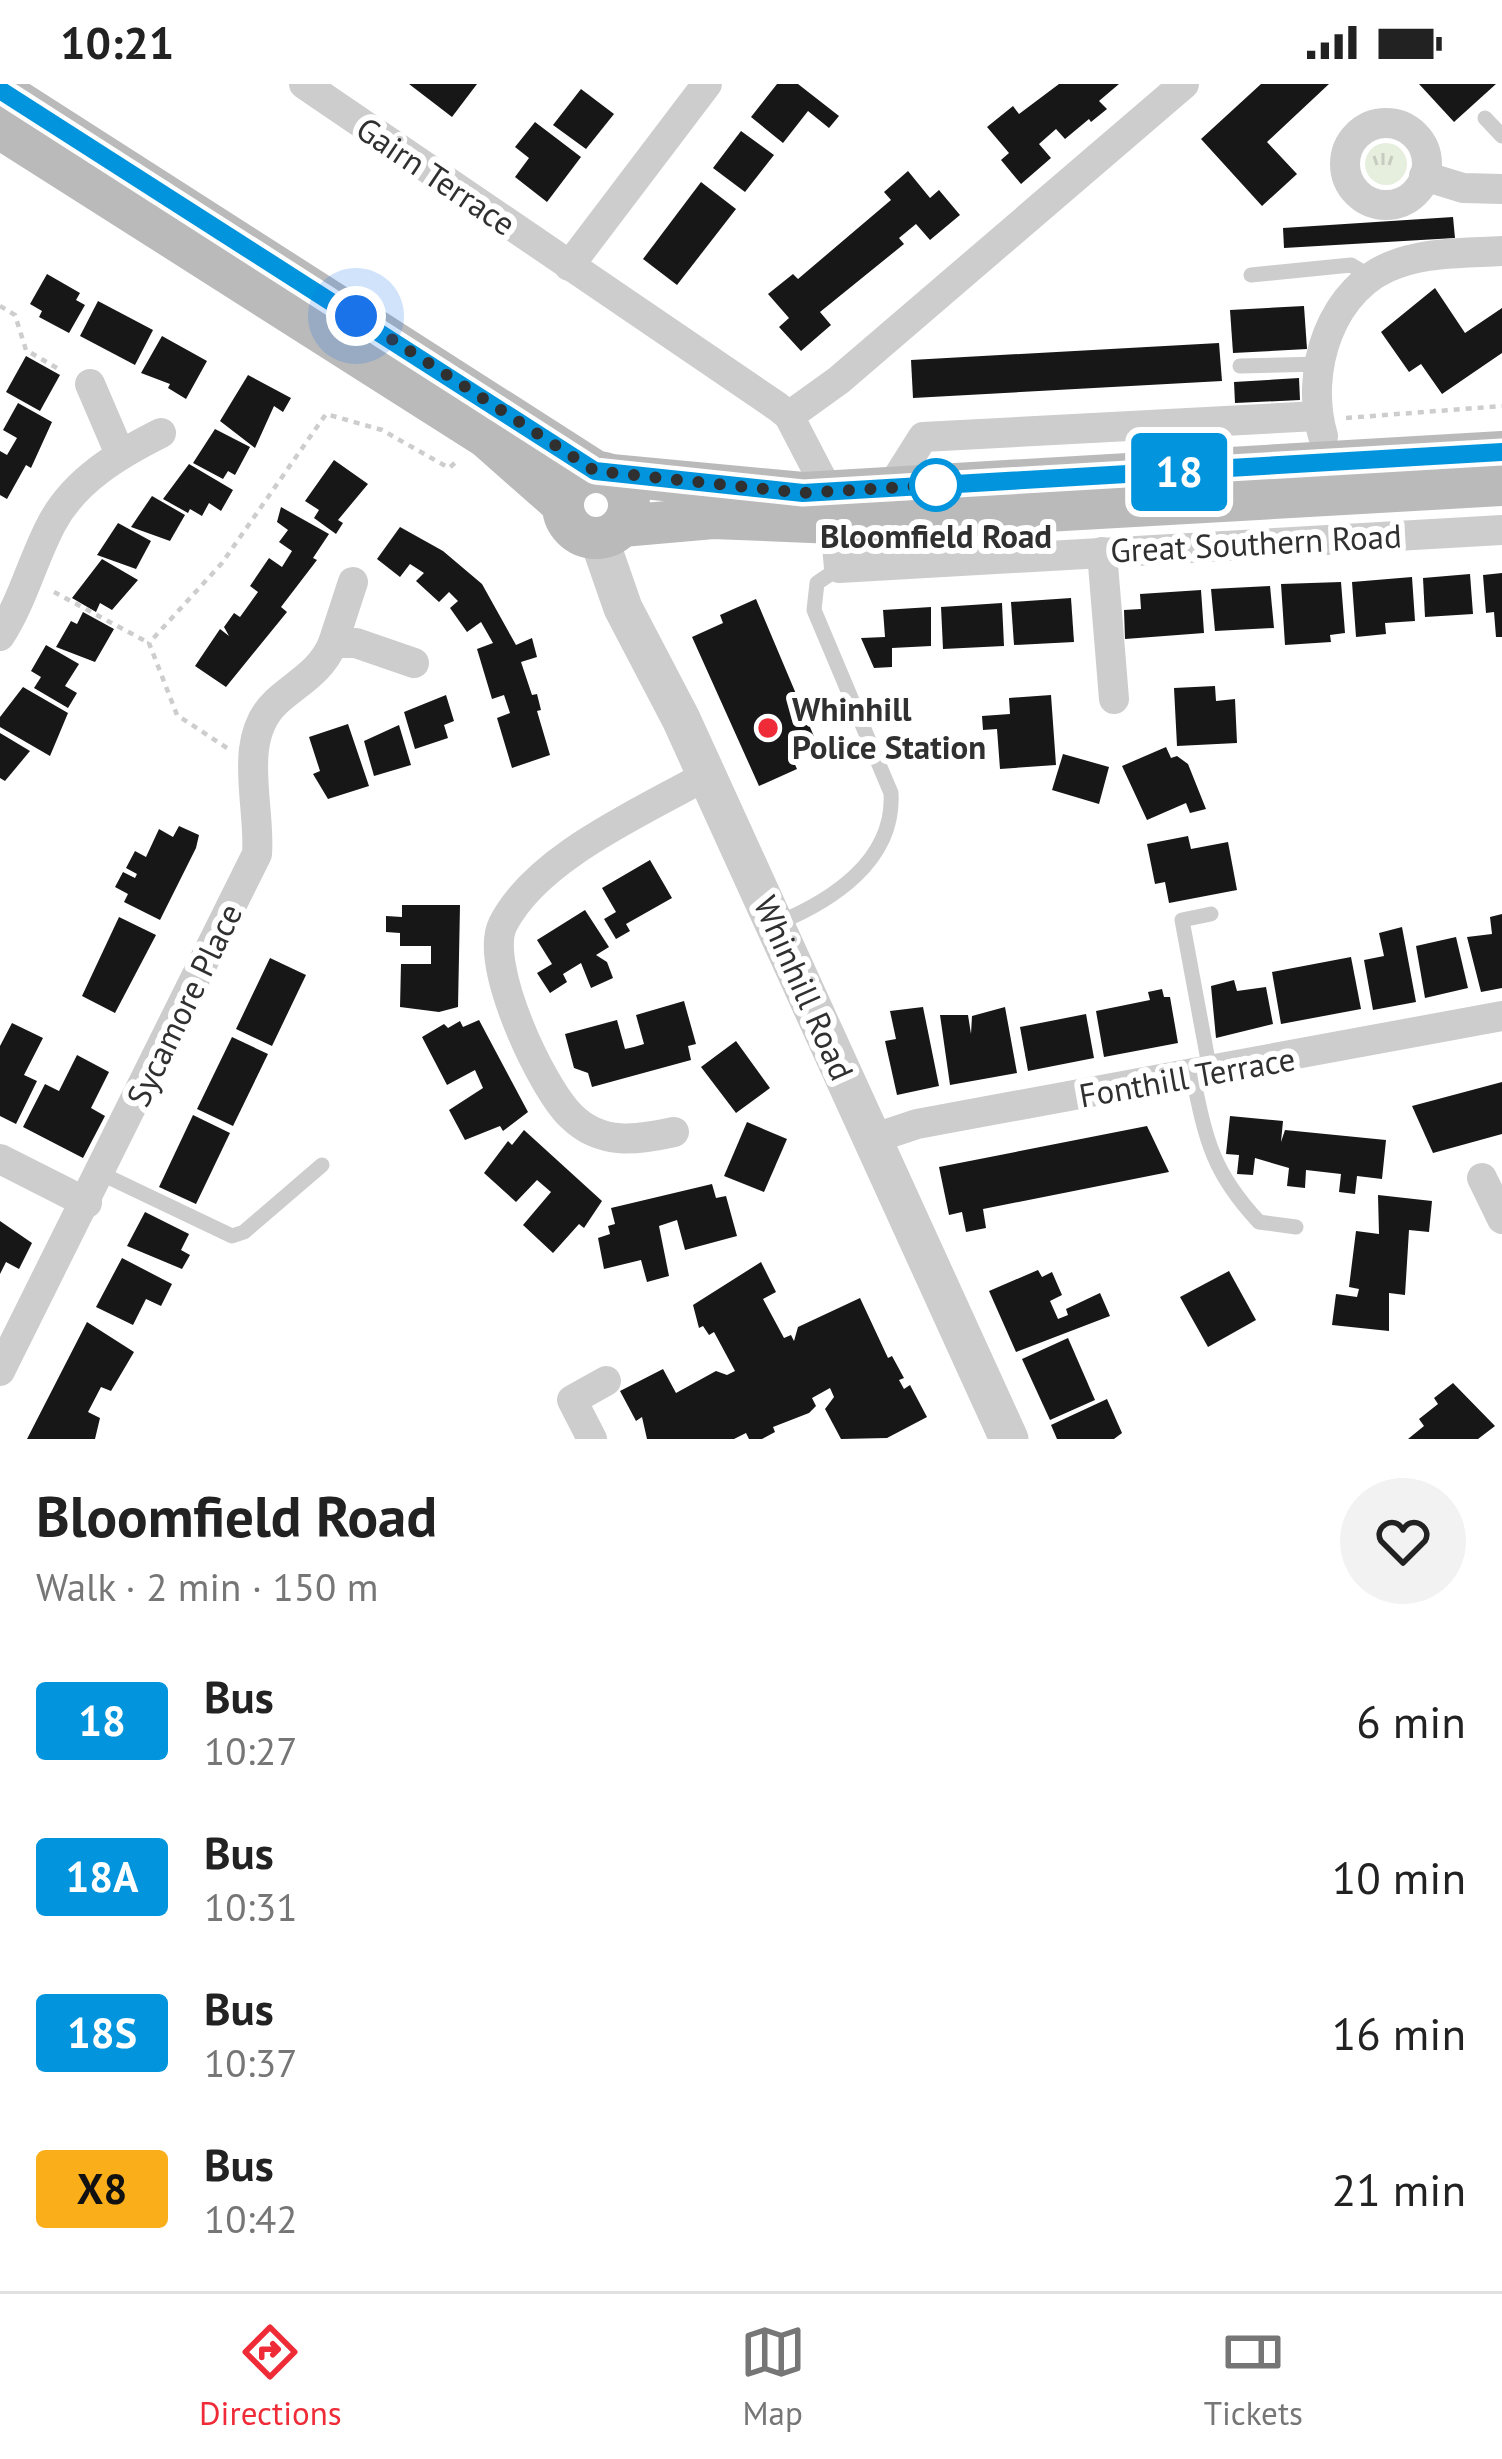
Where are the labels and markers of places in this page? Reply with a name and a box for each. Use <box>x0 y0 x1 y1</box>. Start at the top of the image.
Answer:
marker: Bloomfield Road <box>911 460 961 510</box>
place label: Bloomfield Road <box>820 514 1052 557</box>
place label: Whinhill Police Station <box>792 687 986 768</box>
marker: Whinhill Police Station <box>755 715 781 741</box>

